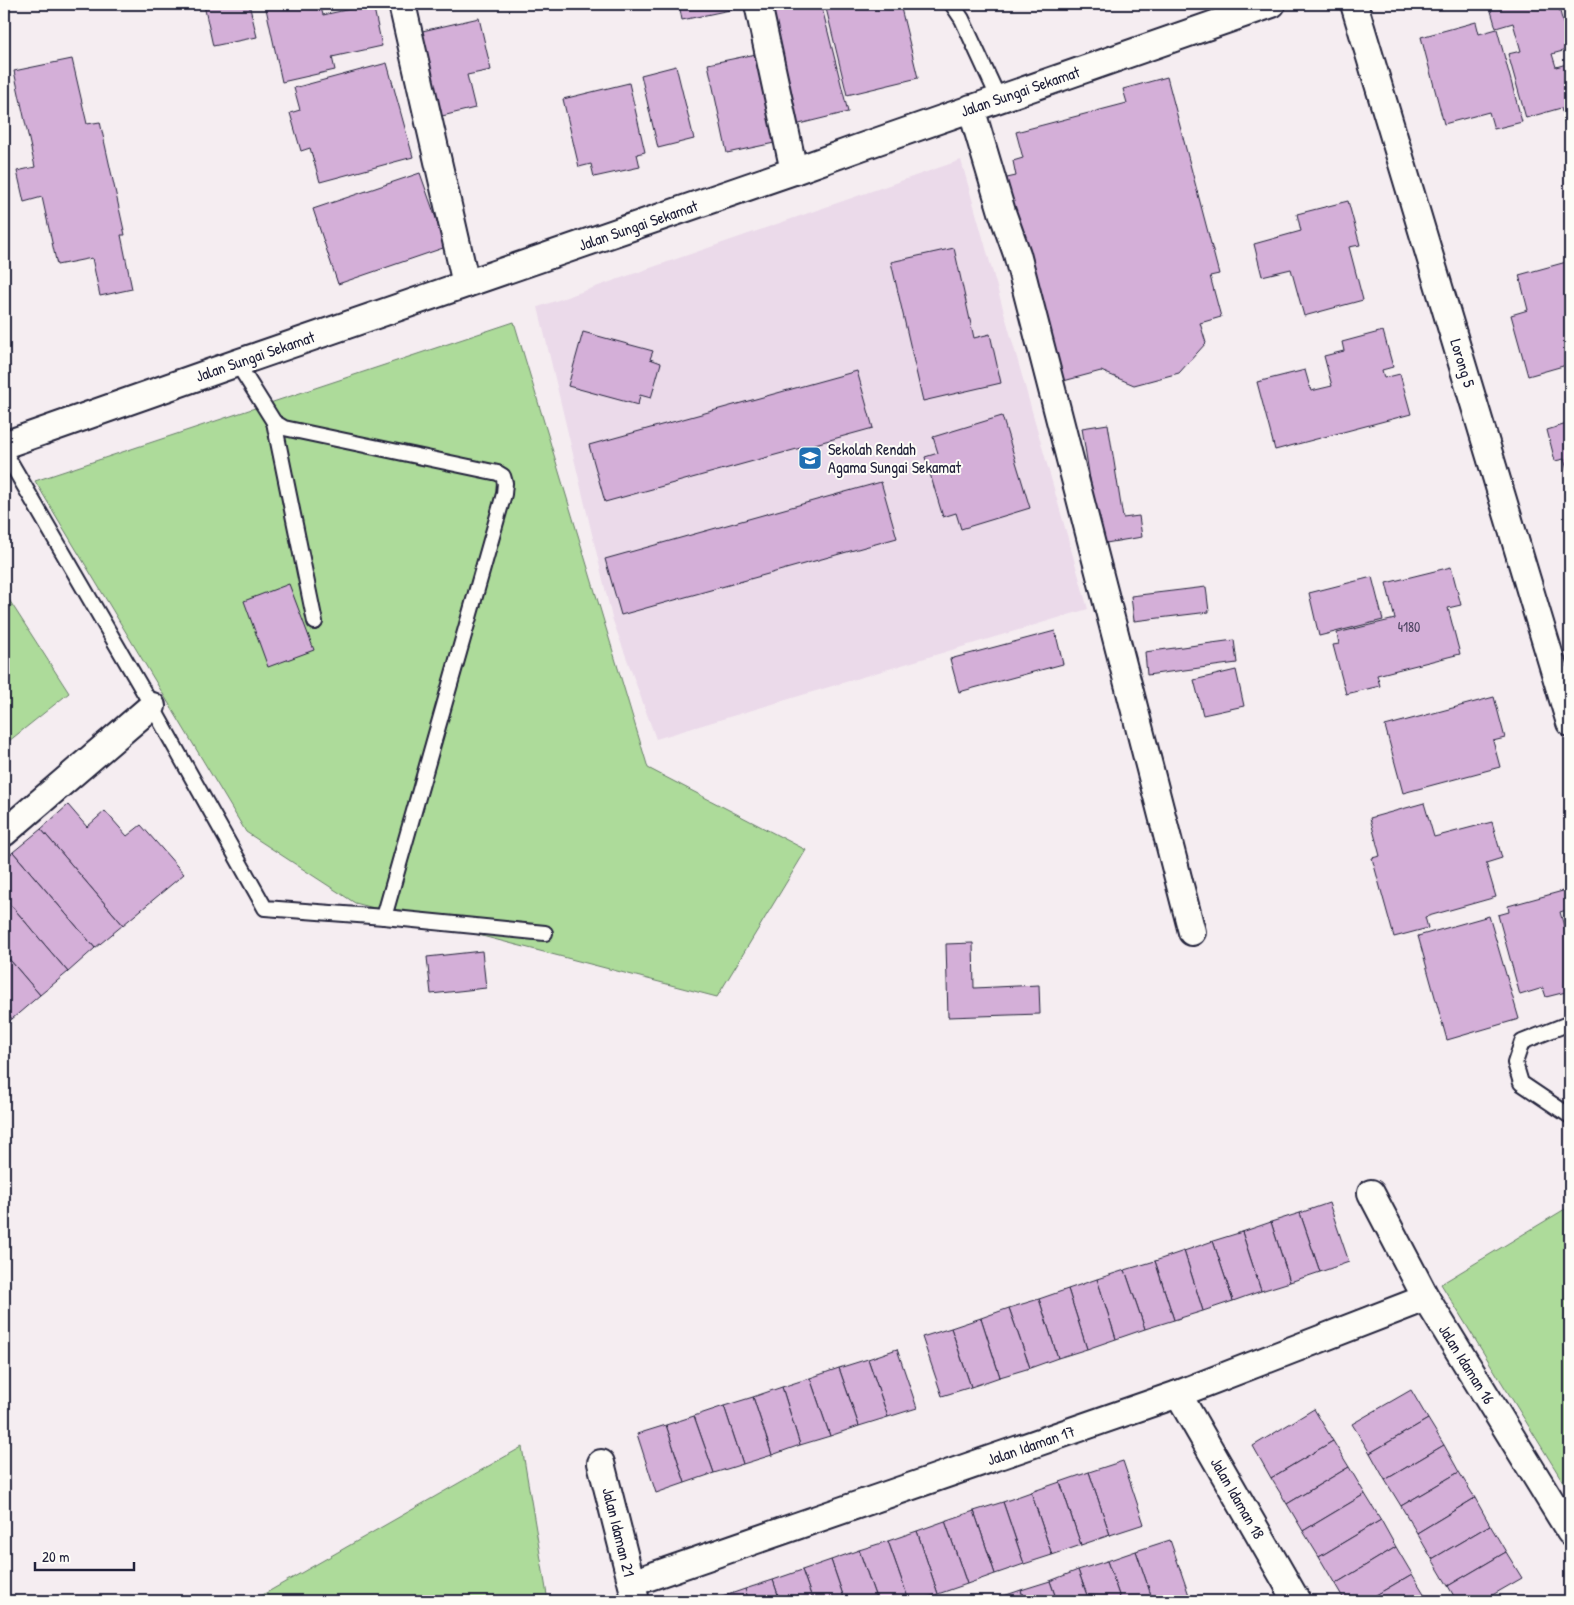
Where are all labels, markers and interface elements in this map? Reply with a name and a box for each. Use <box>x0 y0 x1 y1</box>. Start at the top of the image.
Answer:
street label: Jalan Sungai Sekamat <box>958 60 1083 122</box>
street label: Jalan Sungai Sekamat <box>576 194 701 256</box>
street label: Jalan Sungai Sekamat <box>193 325 318 387</box>
street label: Lorong 5 <box>1445 336 1481 390</box>
place label: Sekolah Rendah Agama Sungai Sekamat <box>828 438 961 478</box>
school or university icon: Sekolah Rendah Agama Sungai Sekamat <box>797 445 823 471</box>
house number: 4180 <box>1398 617 1420 636</box>
street label: Jalan Idaman 16 <box>1434 1320 1500 1408</box>
street label: Jalan Idaman 17 <box>984 1420 1078 1470</box>
street label: Jalan Idaman 18 <box>1206 1453 1270 1543</box>
street label: Jalan Idaman 21 <box>597 1485 641 1579</box>
scale bar <box>35 1540 134 1572</box>
text: 20 m <box>42 1546 69 1567</box>

